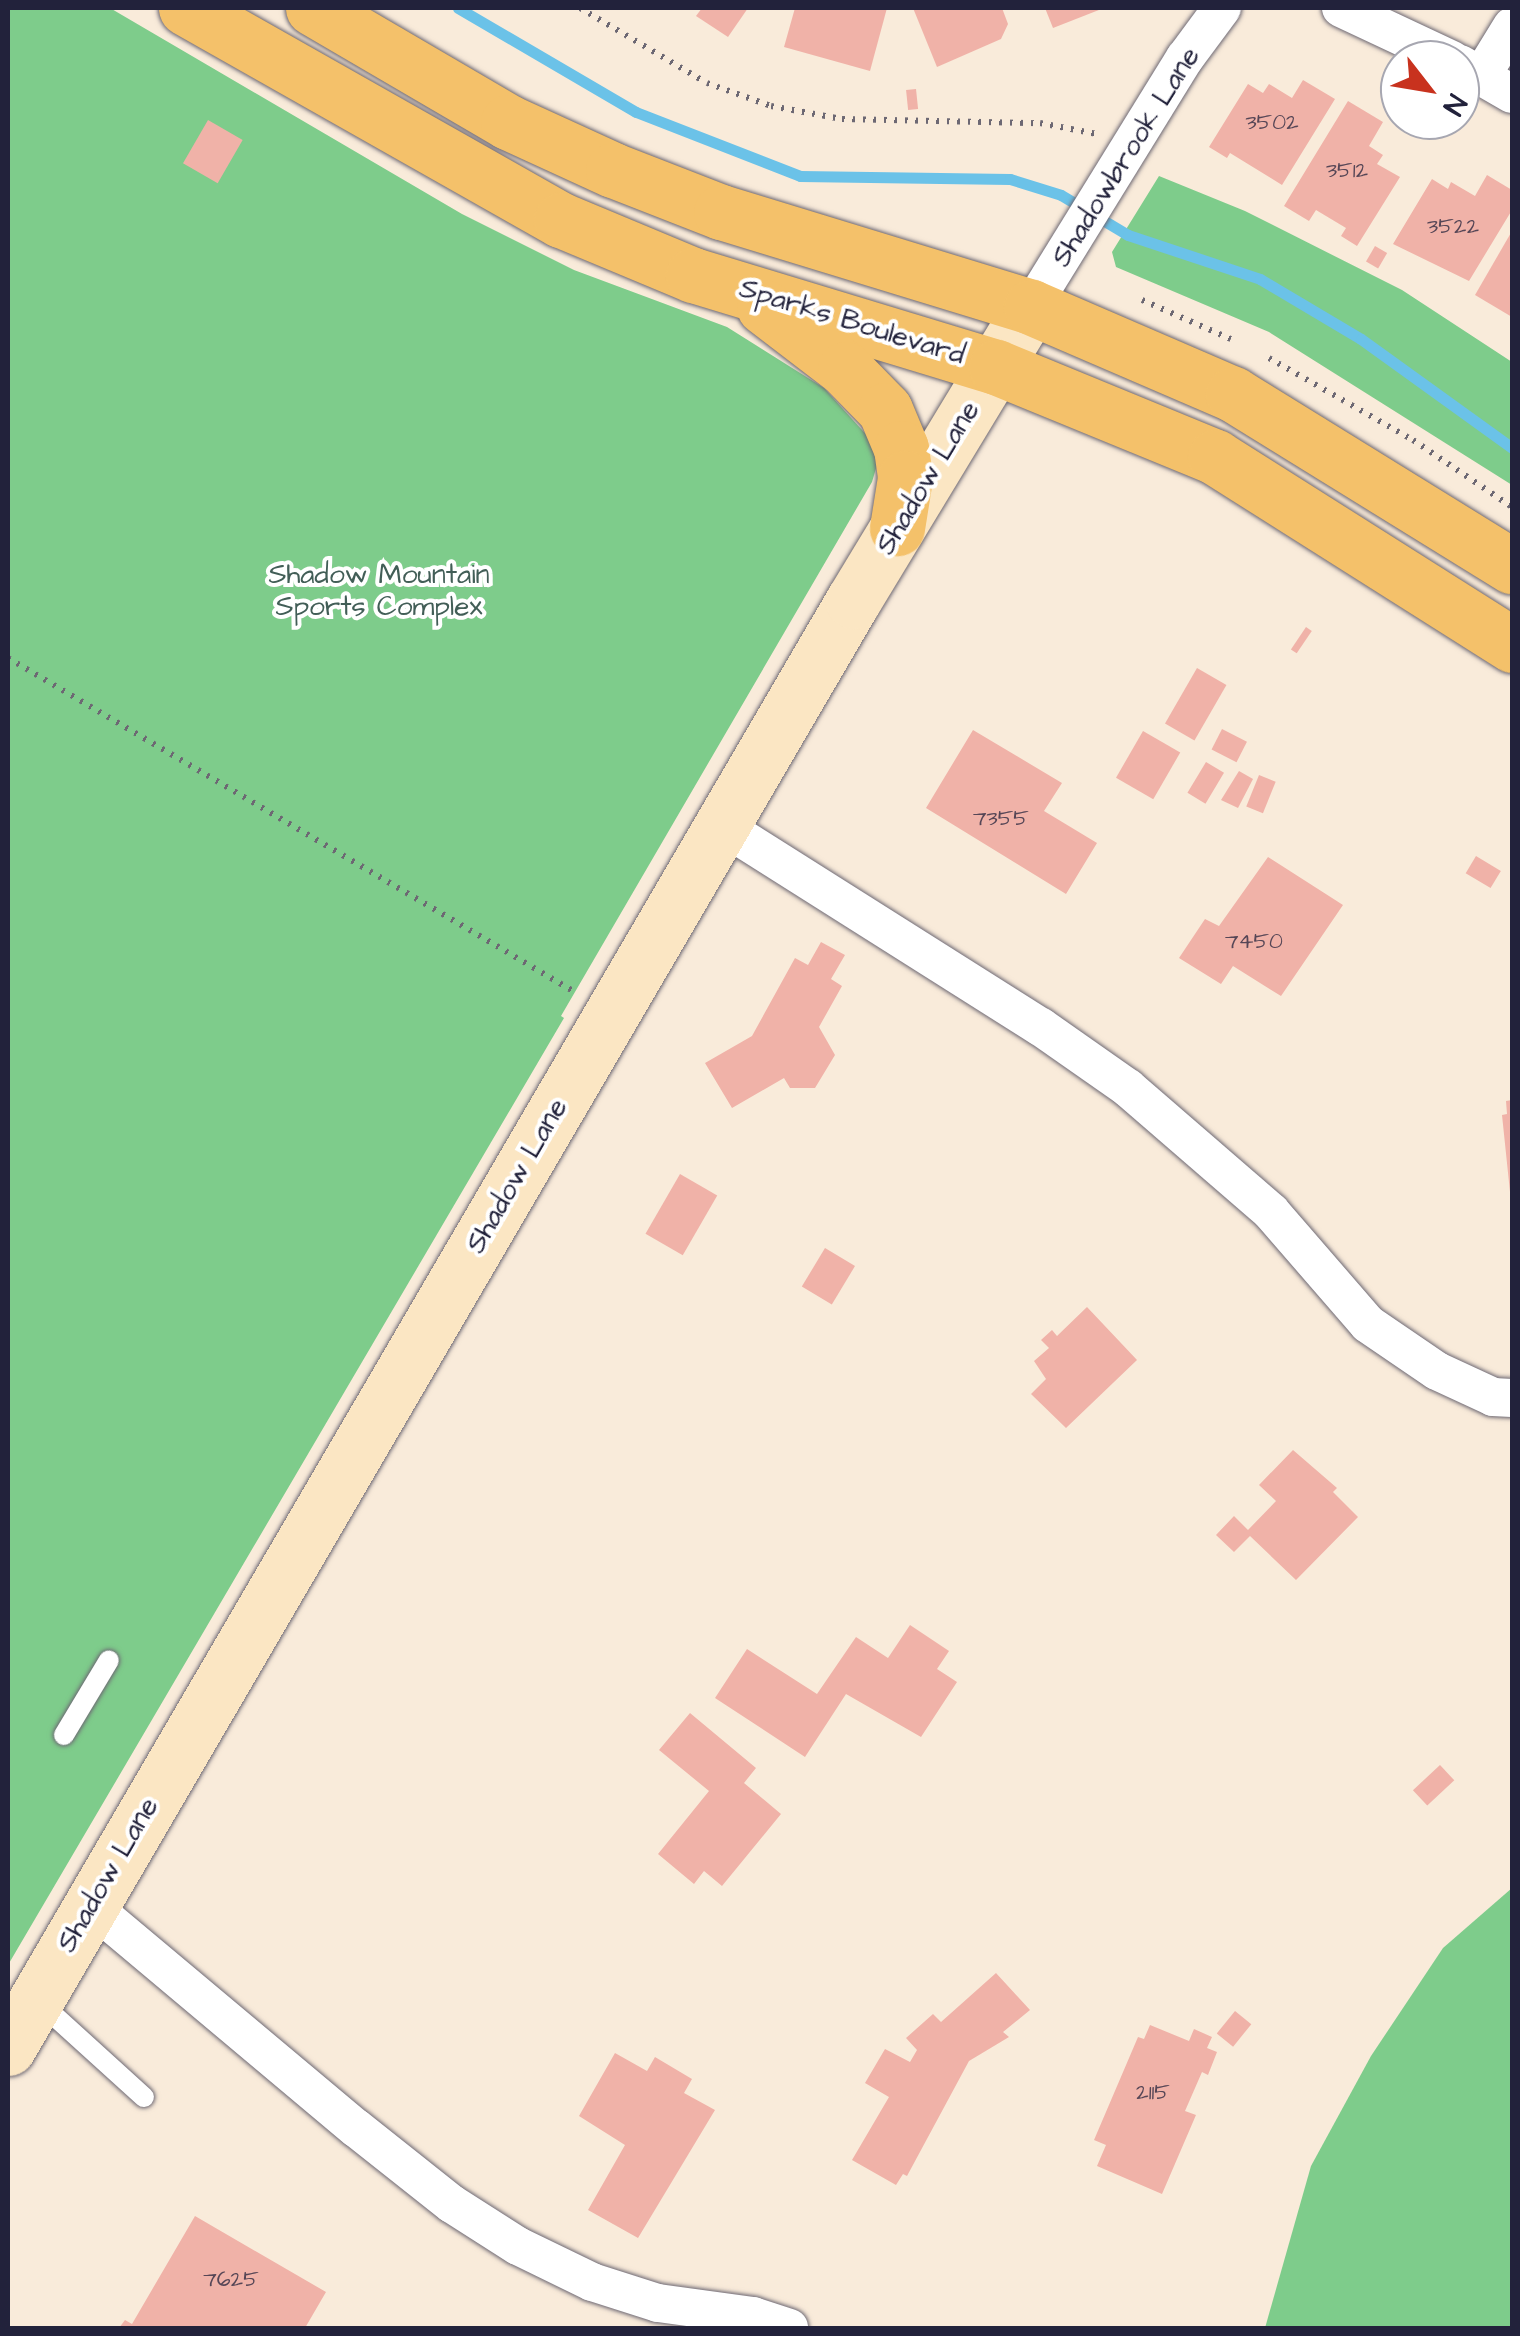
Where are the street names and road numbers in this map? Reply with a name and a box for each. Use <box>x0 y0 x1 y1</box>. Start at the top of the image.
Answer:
street label: Shadowbrook Lane <box>1045 41 1207 273</box>
street label: Sparks Boulevard <box>735 272 969 372</box>
street label: Shadow Lane <box>869 395 987 561</box>
street label: Shadow Lane <box>459 1093 575 1259</box>
street label: Shadow Lane <box>50 1792 166 1958</box>

